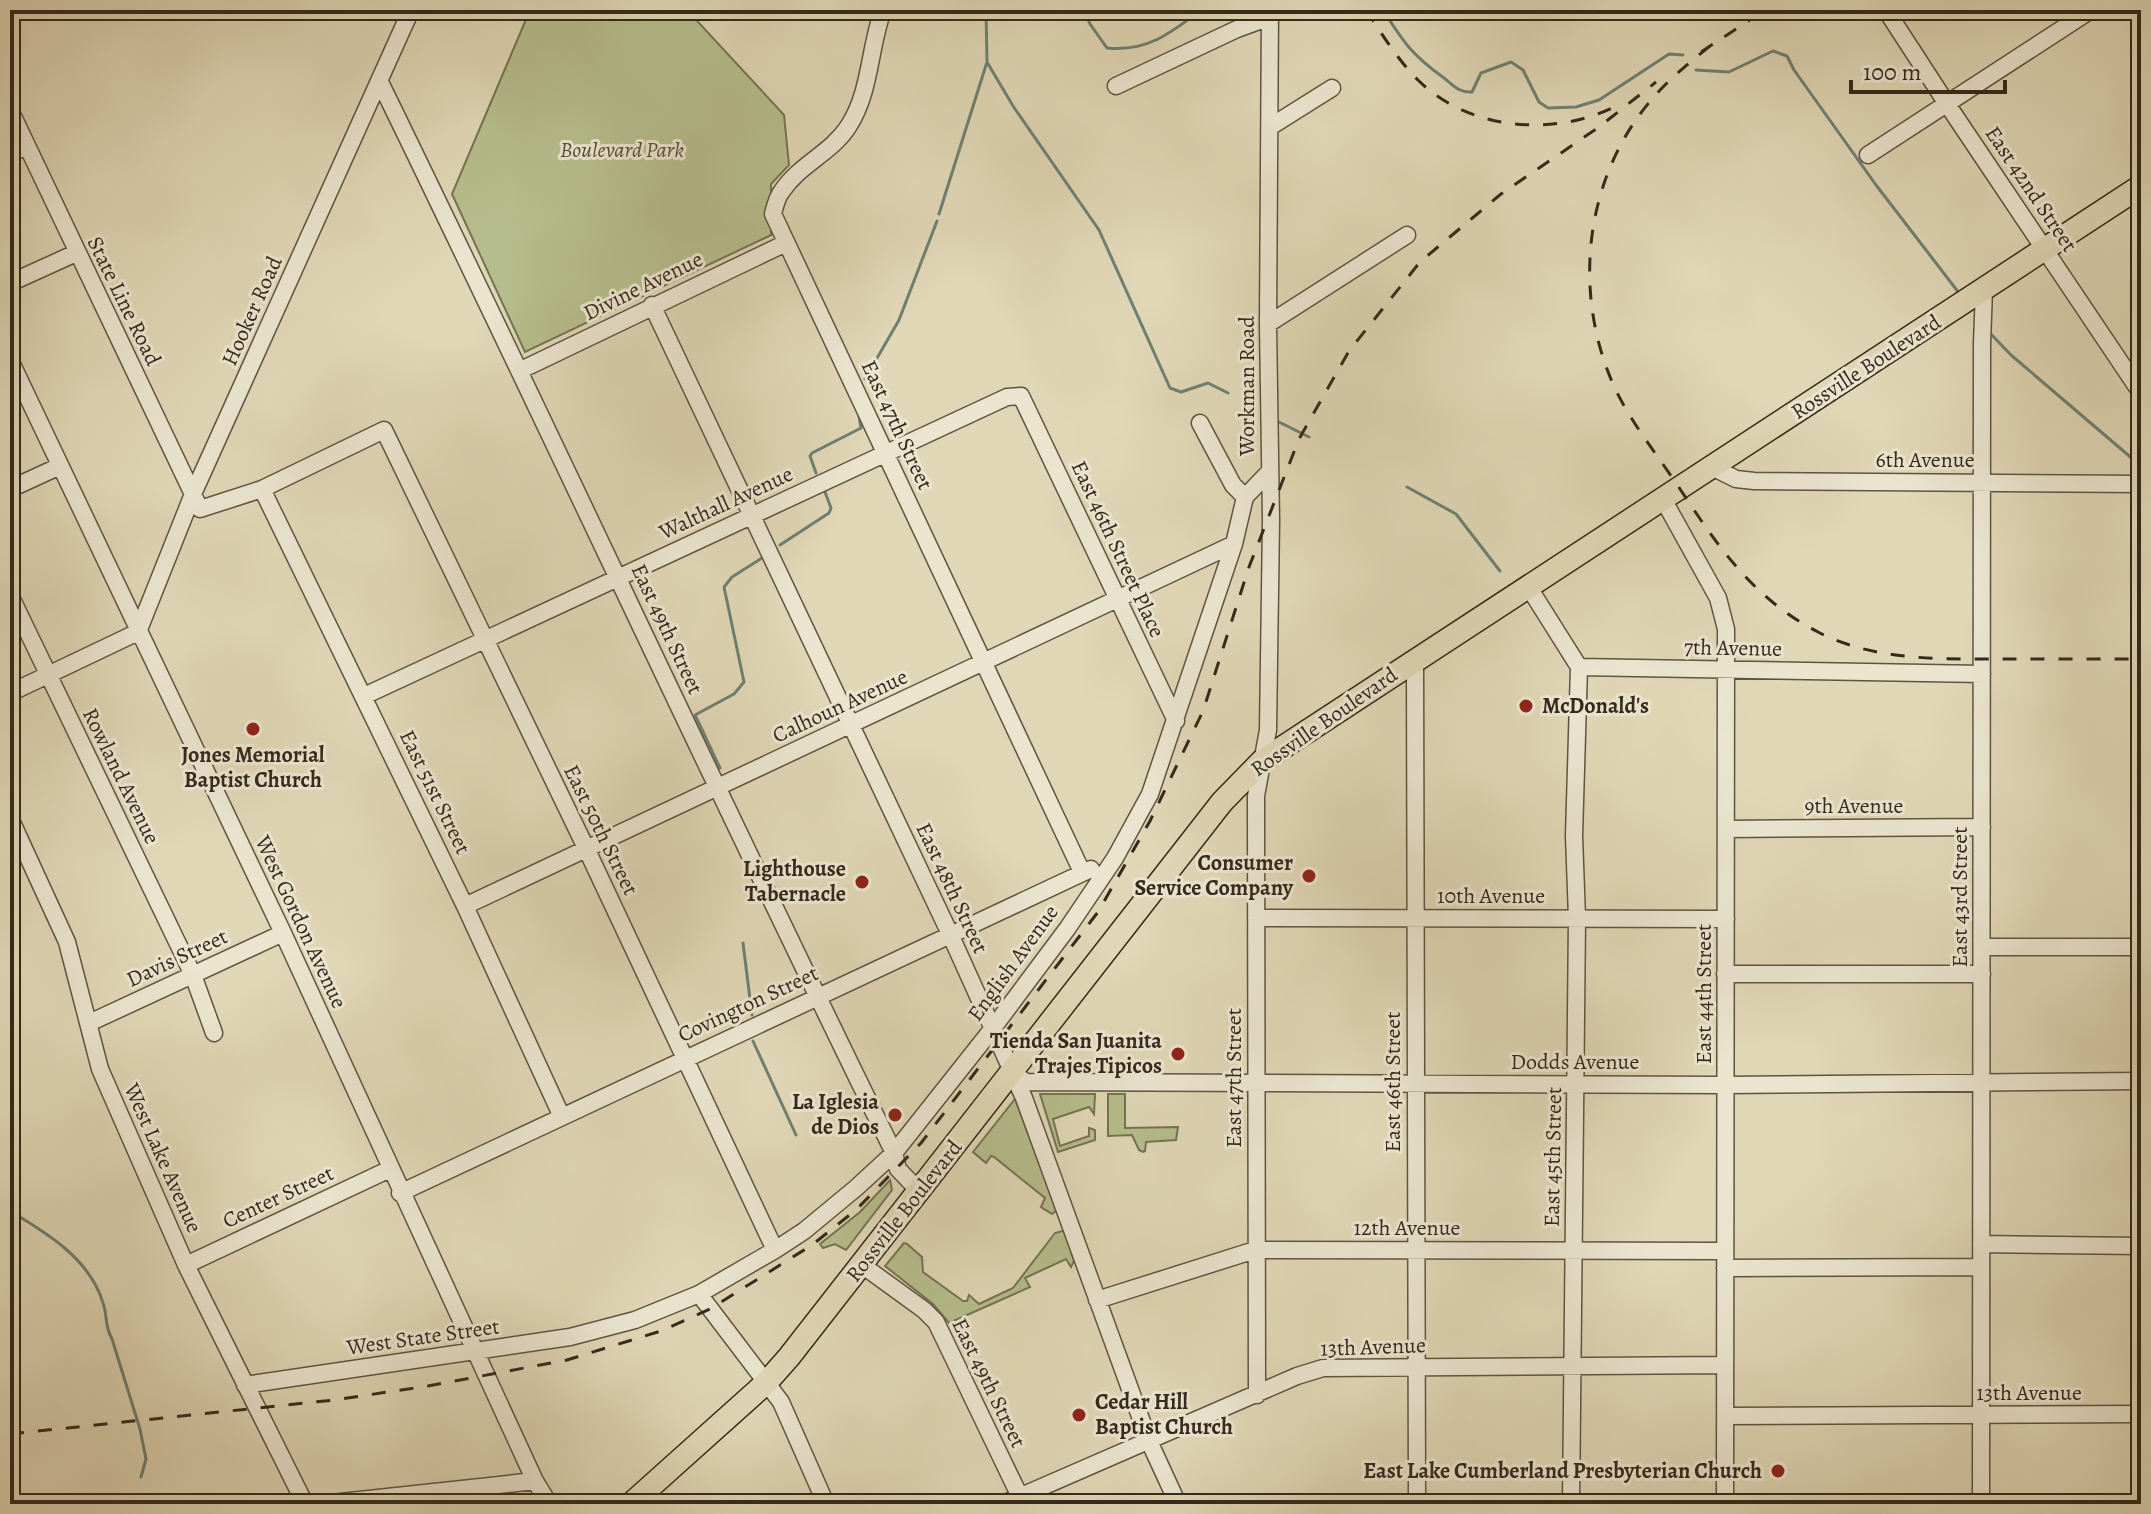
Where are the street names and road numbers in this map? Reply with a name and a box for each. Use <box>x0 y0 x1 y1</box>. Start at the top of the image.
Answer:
street label: East 42nd Street <box>1978 120 2084 258</box>
street label: State Line Road <box>80 231 168 371</box>
street label: Divine Avenue <box>578 244 708 328</box>
street label: Hooker Road <box>215 251 290 371</box>
street label: Rossville Boulevard <box>1785 307 1947 427</box>
street label: Workman Road <box>1232 316 1262 457</box>
street label: East 47th Street <box>854 355 940 495</box>
street label: 6th Avenue <box>1875 445 1975 475</box>
street label: East 46th Street Place <box>1064 456 1172 642</box>
street label: Walthall Avenue <box>653 459 798 547</box>
street label: East 49th Street <box>624 559 710 699</box>
street label: 7th Avenue <box>1684 632 1782 664</box>
street label: Rossville Boulevard <box>1245 660 1404 784</box>
street label: Calhoun Avenue <box>768 662 912 750</box>
street label: Rowland Avenue <box>75 703 167 849</box>
street label: East 51st Street <box>392 725 478 859</box>
street label: East 50th Street <box>556 760 646 900</box>
street label: 9th Avenue <box>1805 791 1903 821</box>
street label: East 48th Street <box>909 818 995 958</box>
street label: East 43rd Street <box>1945 827 1975 967</box>
street label: West Gordon Avenue <box>247 830 354 1013</box>
street label: 10th Avenue <box>1437 881 1545 911</box>
street label: English Avenue <box>960 899 1066 1027</box>
street label: Davis Street <box>121 921 233 995</box>
street label: East 44th Street <box>1689 924 1719 1064</box>
street label: Covington Street <box>673 958 823 1050</box>
street label: East 47th Street <box>1219 1008 1249 1148</box>
street label: East 46th Street <box>1378 1012 1408 1152</box>
street label: Dodds Avenue <box>1511 1047 1639 1077</box>
street label: West Lake Avenue <box>116 1078 209 1238</box>
street label: East 45th Street <box>1537 1087 1569 1227</box>
street label: Rossville Boulevard <box>839 1133 969 1288</box>
street label: Center Street <box>218 1158 338 1236</box>
street label: 12th Avenue <box>1354 1213 1460 1243</box>
street label: West State Street <box>344 1311 501 1363</box>
street label: East 49th Street <box>945 1313 1033 1453</box>
street label: 13th Avenue <box>1320 1330 1426 1364</box>
street label: 13th Avenue <box>1976 1378 2082 1408</box>

